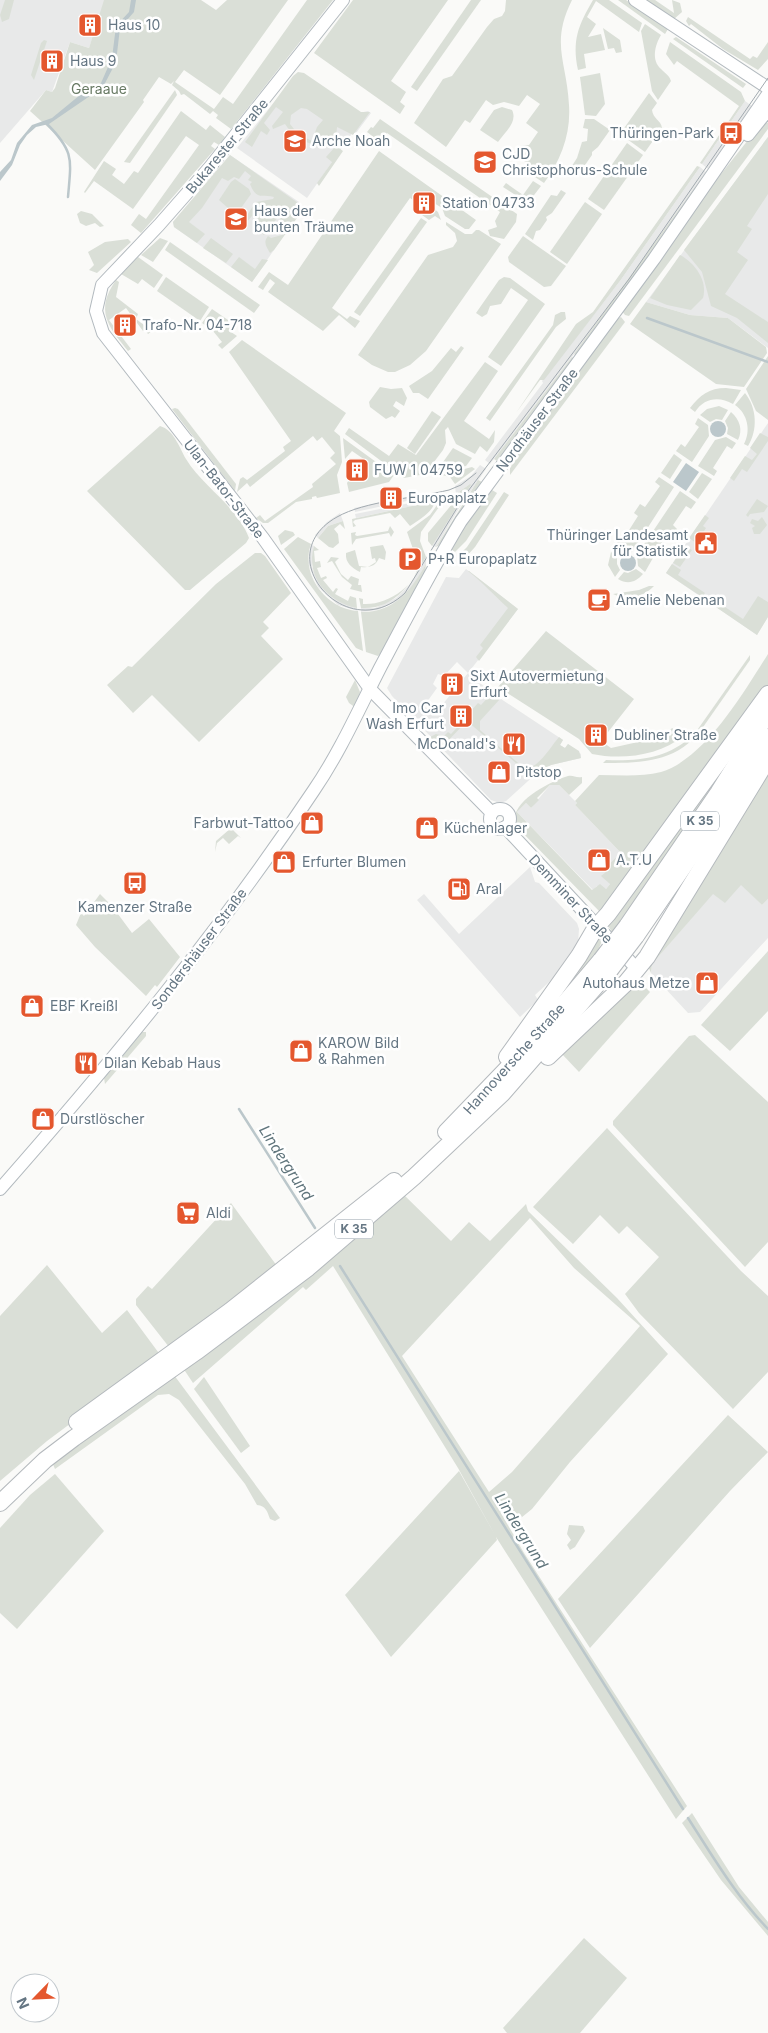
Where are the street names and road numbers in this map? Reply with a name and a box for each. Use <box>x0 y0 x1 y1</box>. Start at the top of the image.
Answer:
street label: Bukarester Straße <box>182 95 271 197</box>
street label: Nordhäuser Straße <box>492 365 581 475</box>
street label: Ulan-Bator-Straße <box>180 436 268 542</box>
road number: K 35 <box>681 811 719 830</box>
street label: Demminer Straße <box>526 851 617 947</box>
street label: Sondershäuser Straße <box>147 885 250 1013</box>
street label: Hannoversche Straße <box>459 1000 568 1118</box>
road number: K 35 <box>335 1220 373 1238</box>

